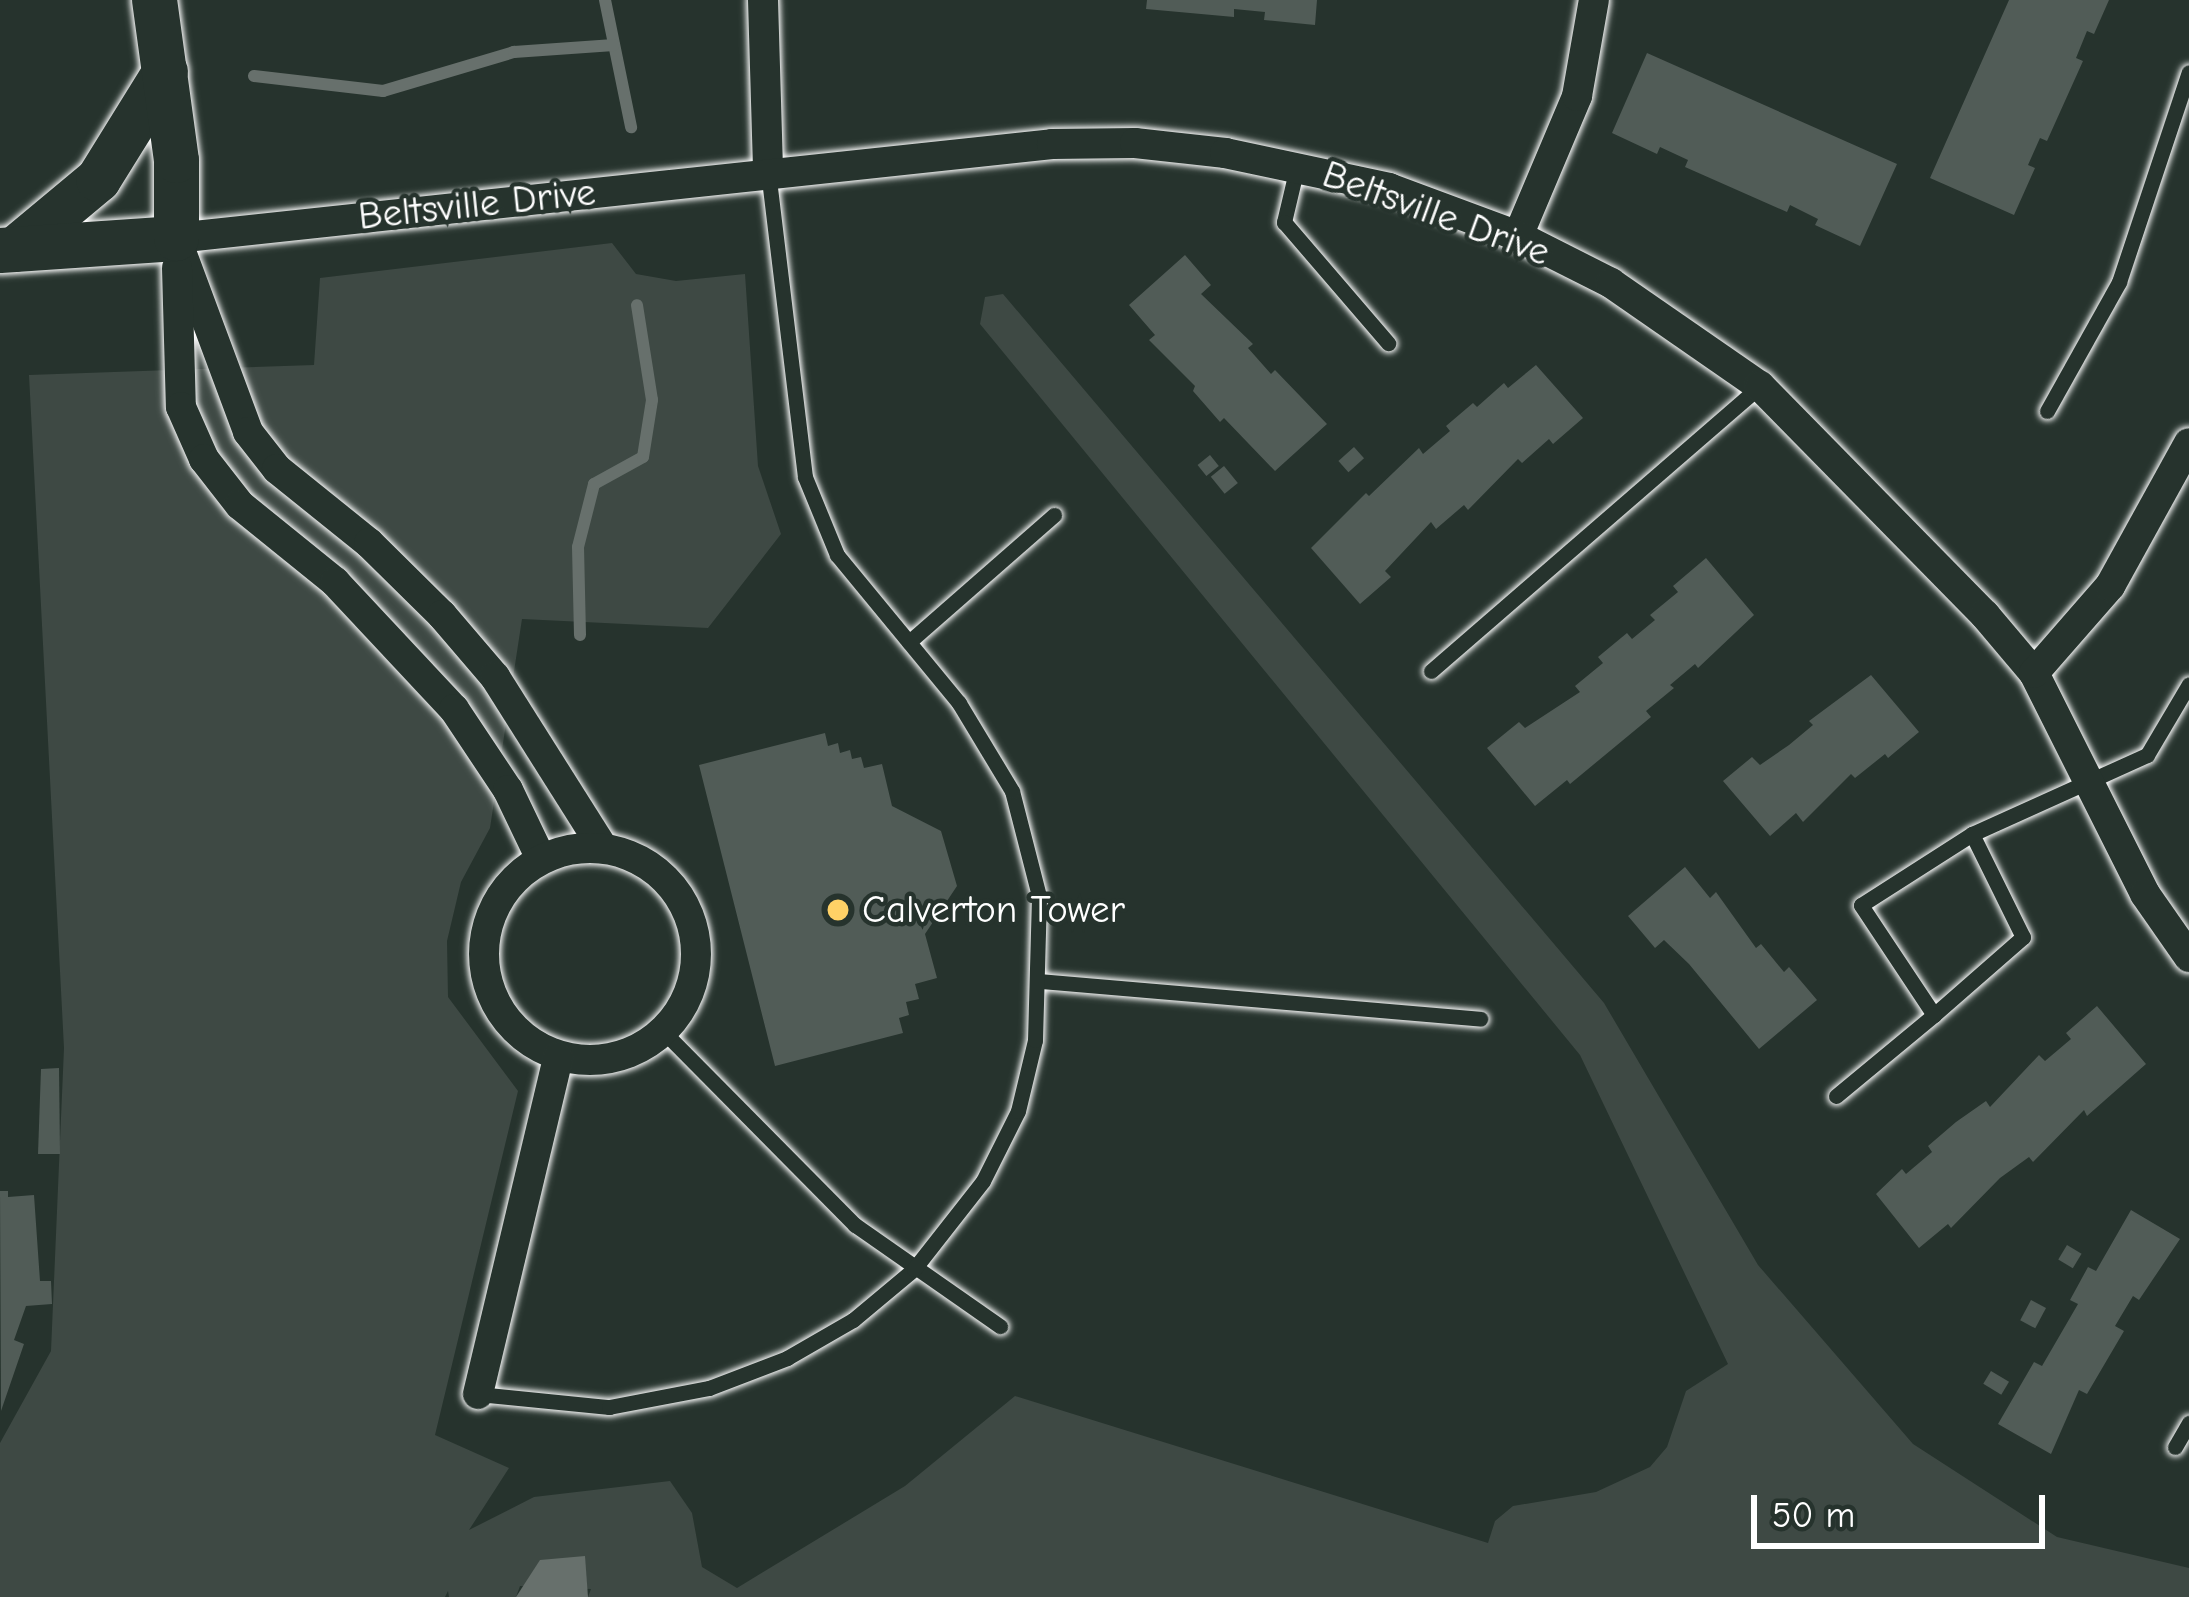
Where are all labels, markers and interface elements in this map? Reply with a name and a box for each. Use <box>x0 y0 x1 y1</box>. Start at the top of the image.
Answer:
street label: Beltsville Drive <box>1316 151 1556 277</box>
street label: Beltsville Drive <box>356 169 598 241</box>
place label: Calverton Tower <box>862 887 1125 933</box>
marker: Calverton Tower <box>825 897 851 923</box>
scale bar <box>1757 1471 2051 1545</box>
text: 50 m <box>1772 1495 1855 1536</box>

